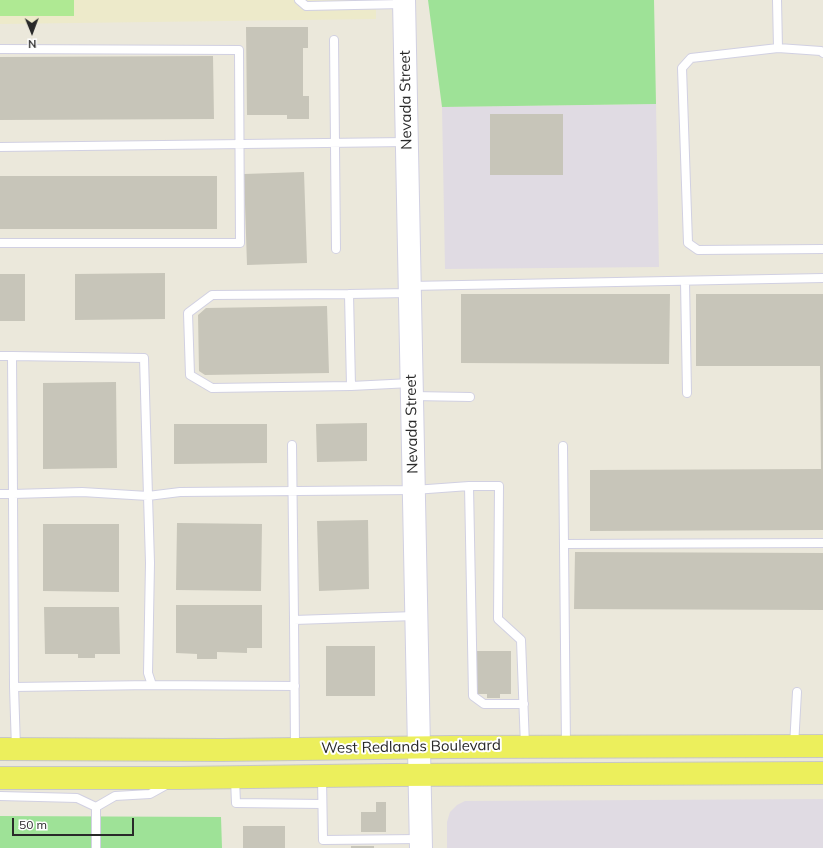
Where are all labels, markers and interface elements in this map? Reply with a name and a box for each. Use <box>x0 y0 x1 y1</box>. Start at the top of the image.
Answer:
north arrow <box>12 12 52 52</box>
text: N <box>28 37 36 51</box>
street label: Nevada Street <box>396 50 416 150</box>
street label: Nevada Street <box>402 374 422 474</box>
street label: West Redlands Boulevard <box>321 736 501 758</box>
scale bar <box>14 810 136 836</box>
text: 50 m <box>19 817 47 832</box>

